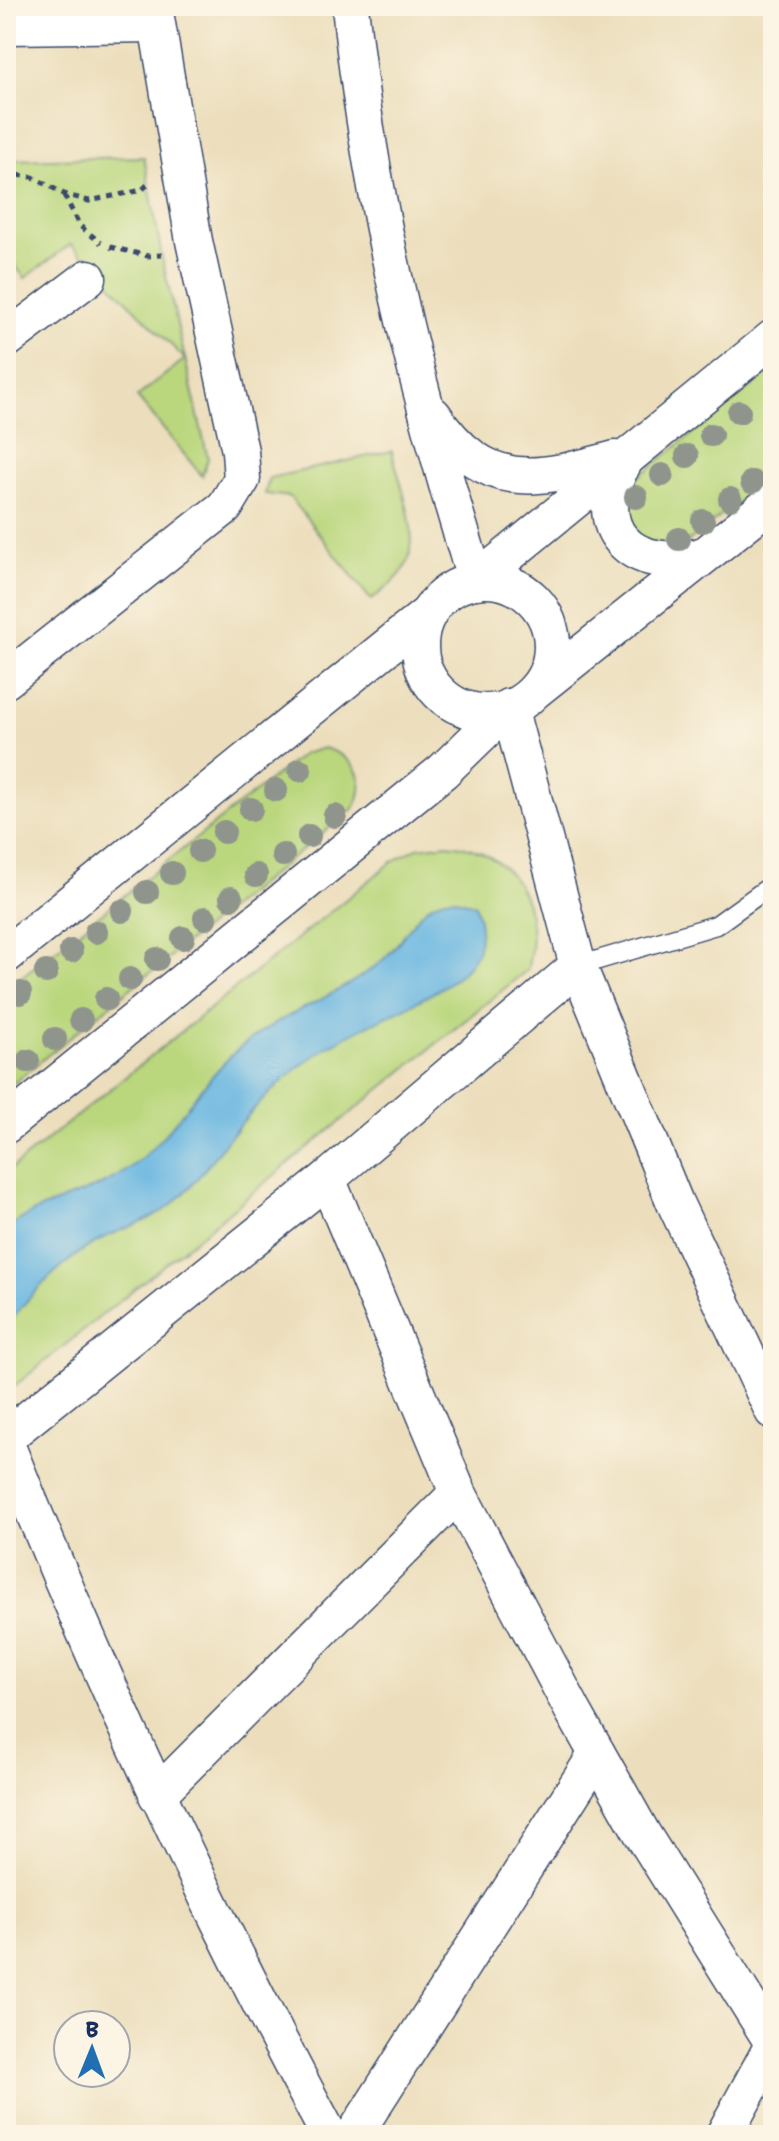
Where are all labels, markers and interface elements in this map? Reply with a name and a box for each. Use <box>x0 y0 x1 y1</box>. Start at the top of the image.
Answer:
north arrow <box>52 2009 132 2089</box>
text: B <box>85 2015 99 2044</box>

